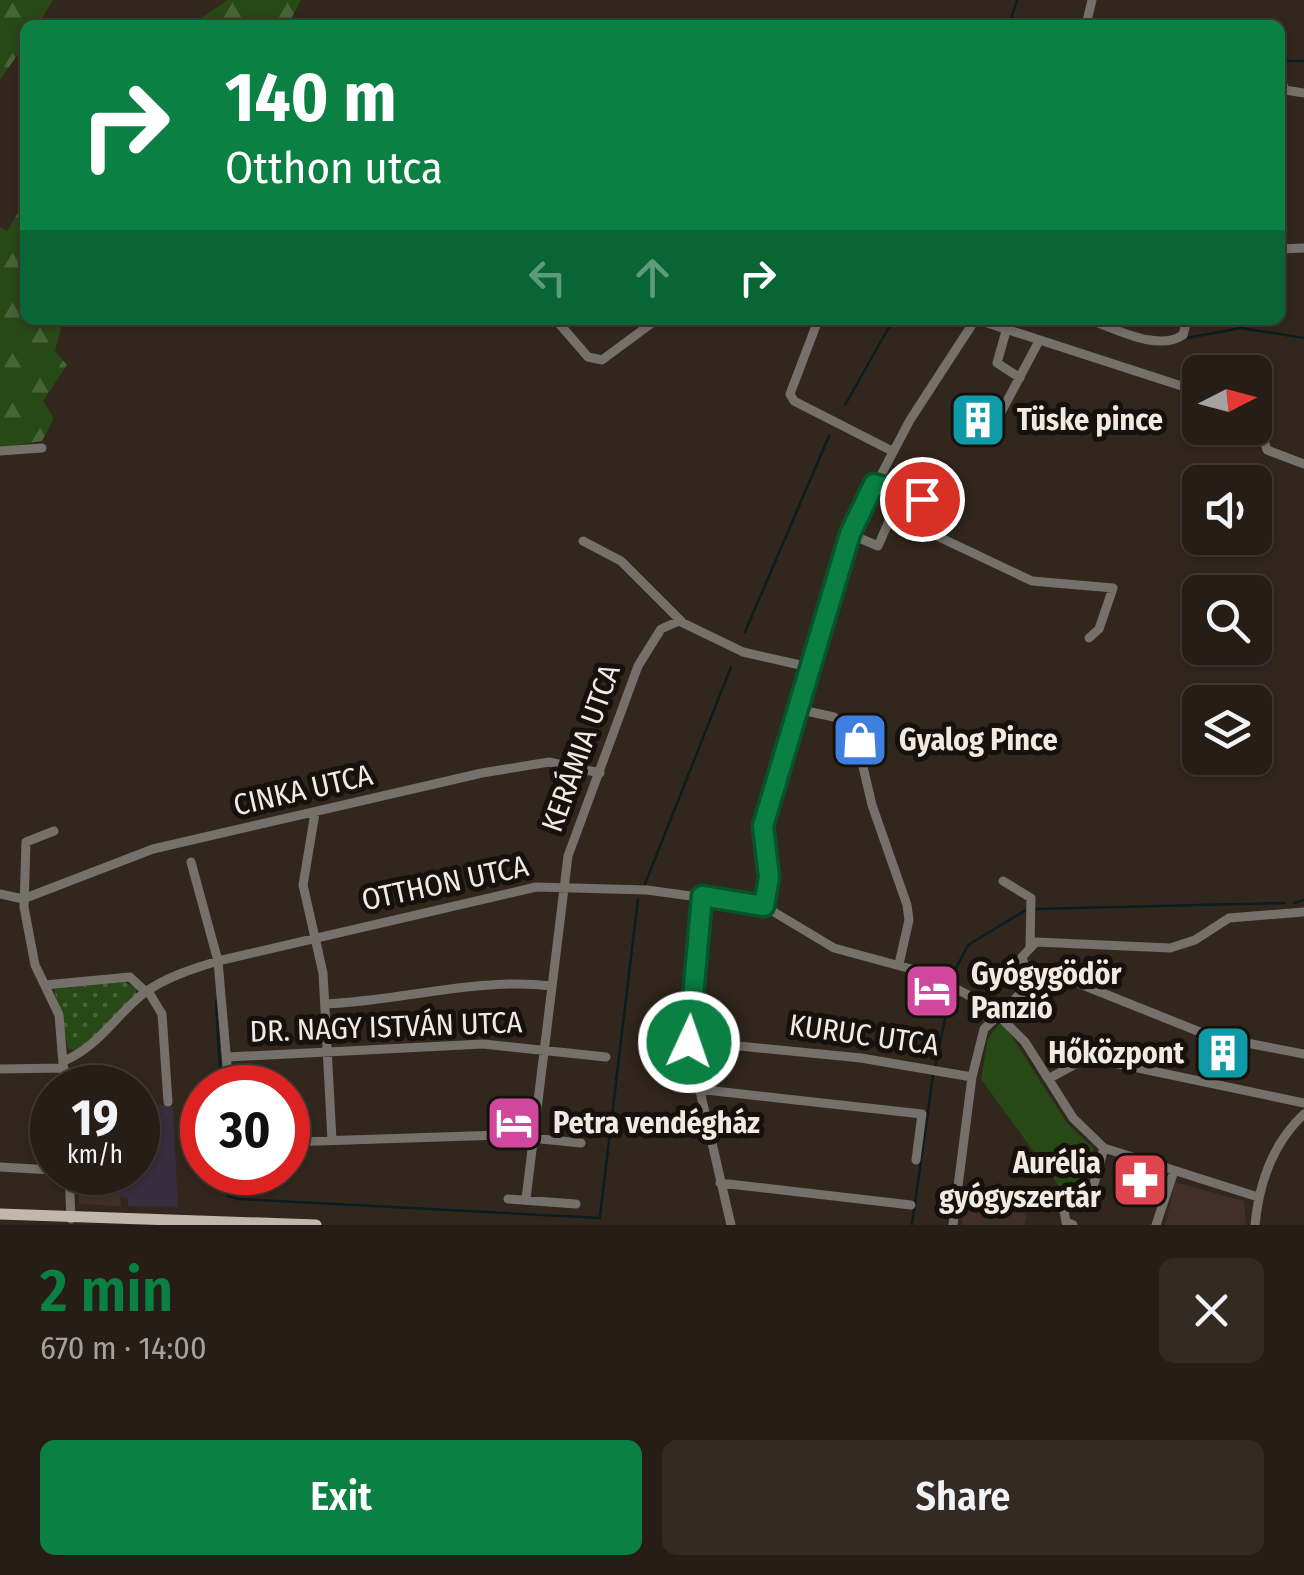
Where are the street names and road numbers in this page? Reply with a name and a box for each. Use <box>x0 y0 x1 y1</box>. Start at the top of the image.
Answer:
street label: KERÁMIA UTCA <box>534 659 628 837</box>
street label: CINKA UTCA <box>230 756 376 823</box>
street label: OTTHON UTCA <box>358 848 532 918</box>
street label: DR. NAGY ISTVÁN UTCA <box>249 1004 523 1050</box>
street label: KURUC UTCA <box>787 1007 941 1063</box>

